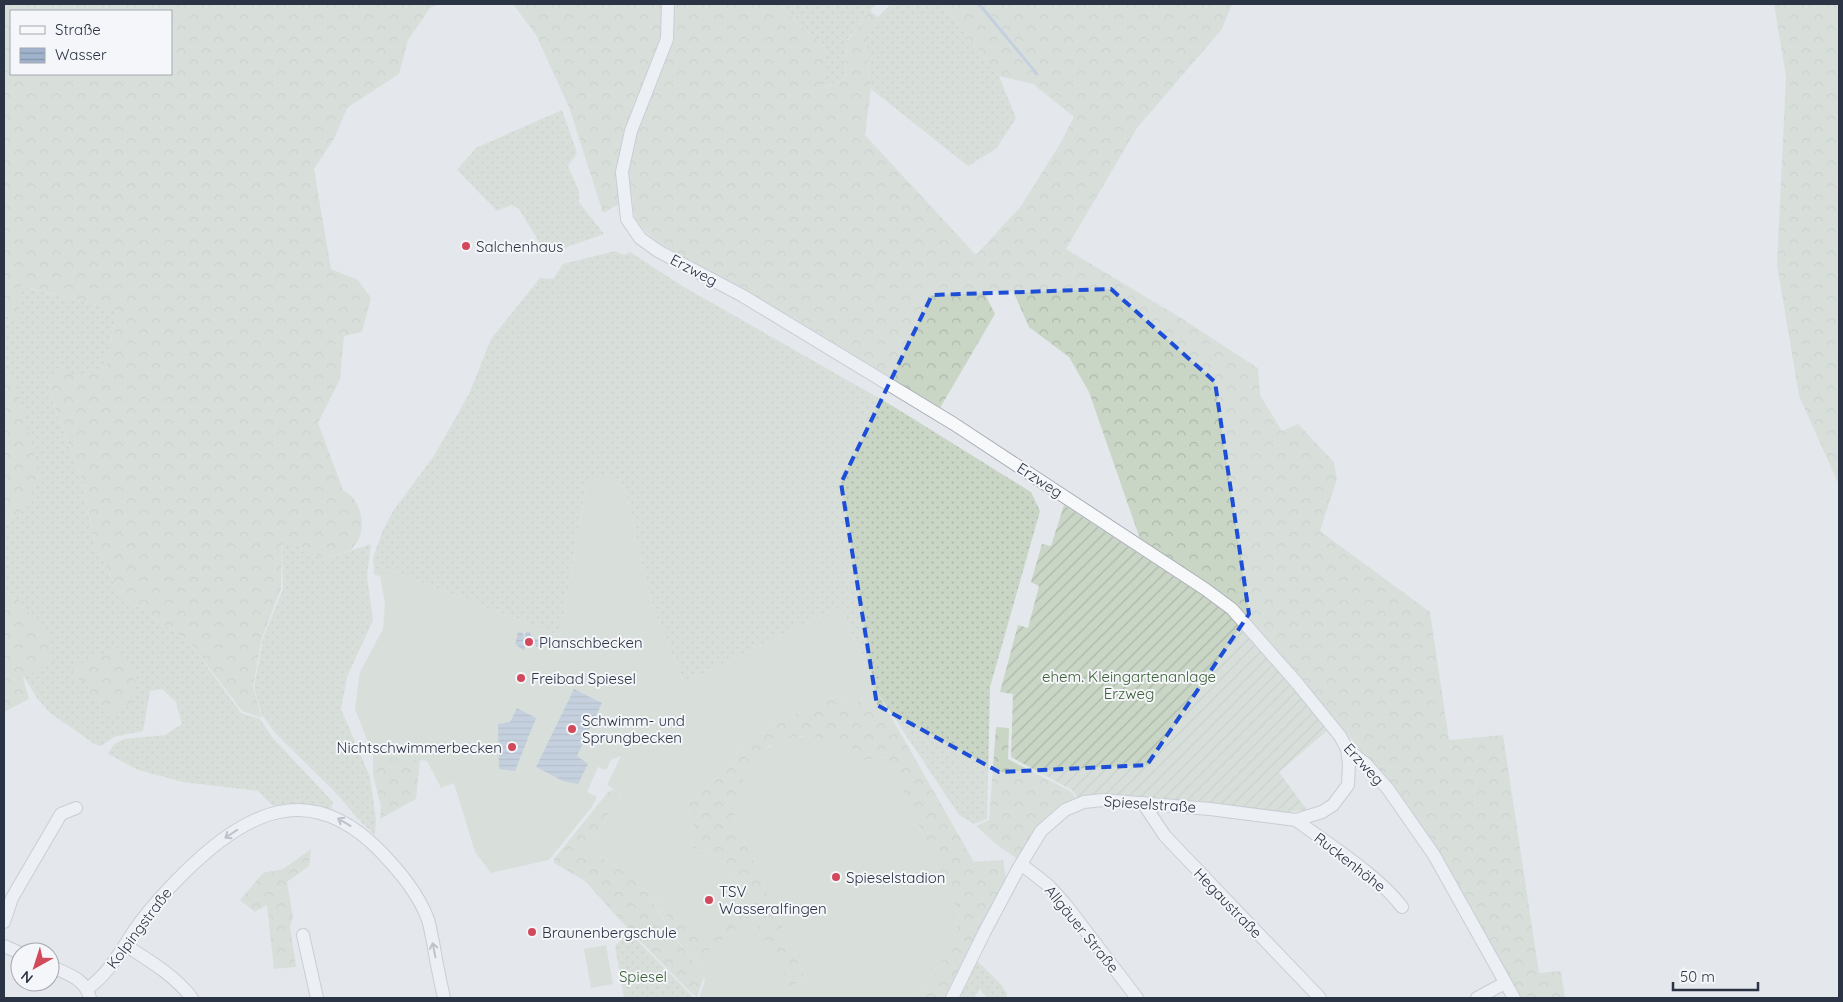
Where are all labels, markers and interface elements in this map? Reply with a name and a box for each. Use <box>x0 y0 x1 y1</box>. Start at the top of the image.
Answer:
legend <box>10 10 172 75</box>
text: Straße <box>55 20 101 39</box>
text: Wasser <box>55 45 107 64</box>
place label: Salchenhaus <box>476 237 563 256</box>
marker: Salchenhaus <box>460 240 472 252</box>
street label: Erzweg <box>667 250 721 290</box>
street label: Erzweg <box>1014 458 1066 502</box>
place label: Planschbecken <box>539 633 643 652</box>
marker: Planschbecken <box>523 636 535 648</box>
park label: ehem. Kleingartenanlage Erzweg <box>1042 667 1216 703</box>
place label: Freibad Spiesel <box>531 669 636 688</box>
marker: Freibad Spiesel <box>515 672 527 684</box>
place label: Schwimm- und Sprungbecken <box>582 711 685 747</box>
marker: Schwimm- und Sprungbecken <box>566 723 578 735</box>
place label: Nichtschwimmerbecken <box>337 738 502 757</box>
street label: Erzweg <box>1340 739 1388 789</box>
marker: Nichtschwimmerbecken <box>506 741 518 753</box>
street label: Spieselstraße <box>1103 791 1197 817</box>
one-way arrow <box>336 817 351 827</box>
street label: Ruckenhöhe <box>1310 828 1390 896</box>
one-way arrow <box>224 829 238 839</box>
street label: Hegaustraße <box>1190 864 1266 942</box>
place label: Spieselstadion <box>846 868 945 887</box>
marker: Spieselstadion <box>830 871 842 883</box>
street label: Allgäuer Straße <box>1041 881 1123 977</box>
place label: TSV Wasseralfingen <box>719 882 827 918</box>
street label: Kolpingstraße <box>102 884 176 972</box>
marker: TSV Wasseralfingen <box>703 894 715 906</box>
place label: Braunenbergschule <box>542 923 677 942</box>
marker: Braunenbergschule <box>526 926 538 938</box>
north arrow <box>10 942 60 992</box>
one-way arrow <box>429 943 439 959</box>
scale bar <box>1673 960 1758 992</box>
text: N <box>17 967 36 987</box>
park label: Spiesel <box>619 967 667 986</box>
text: 50 m <box>1680 967 1715 986</box>

